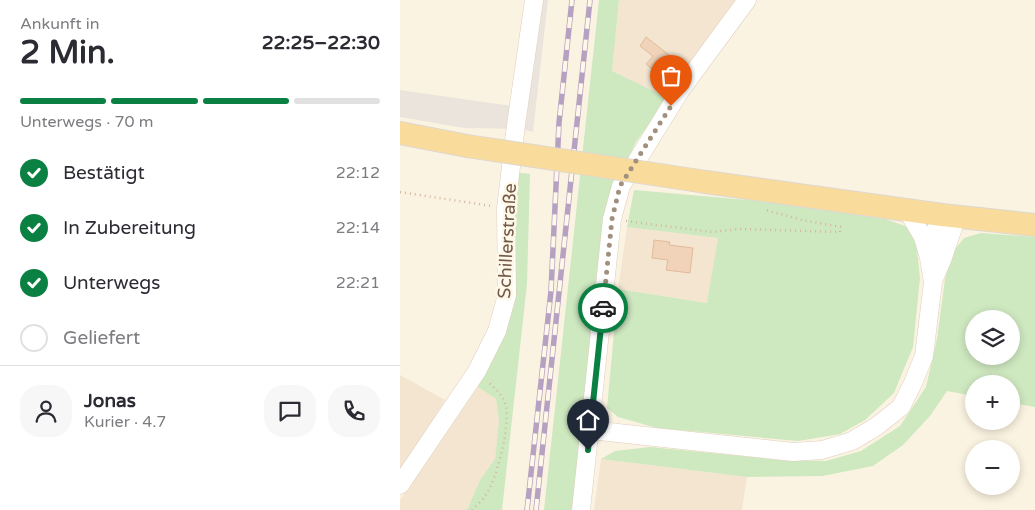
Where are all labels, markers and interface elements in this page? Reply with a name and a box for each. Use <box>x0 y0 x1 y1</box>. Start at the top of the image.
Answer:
text: Ankunft in <box>20 14 100 34</box>
text: 22:25–22:30 <box>262 32 380 54</box>
text: 2 Min. <box>20 34 115 72</box>
pin <box>650 55 692 106</box>
icon: bag <box>657 62 685 90</box>
text: Unterwegs · 70 m <box>20 112 153 132</box>
icon: check <box>20 159 48 187</box>
text: Bestätigt <box>63 162 145 184</box>
text: 22:12 <box>336 163 380 183</box>
street label: Schillerstraße <box>493 183 521 299</box>
icon: check <box>20 214 48 242</box>
text: In Zubereitung <box>63 217 196 239</box>
text: 22:14 <box>336 218 380 238</box>
icon: check <box>20 269 48 297</box>
text: Unterwegs <box>63 272 160 294</box>
text: 22:21 <box>336 273 380 293</box>
courier <box>578 283 628 333</box>
icon: car <box>589 294 617 322</box>
map controls <box>965 310 1020 495</box>
button: layers <box>965 310 1020 365</box>
text: Geliefert <box>63 327 140 349</box>
button: + <box>965 375 1020 430</box>
button: person <box>20 385 72 437</box>
button: chat <box>264 385 316 437</box>
button: phone <box>328 385 380 437</box>
text: Jonas <box>84 390 136 412</box>
pin <box>567 399 609 450</box>
icon: home <box>574 406 602 434</box>
text: Kurier · 4.7 <box>84 412 166 432</box>
button: − <box>965 440 1020 495</box>

